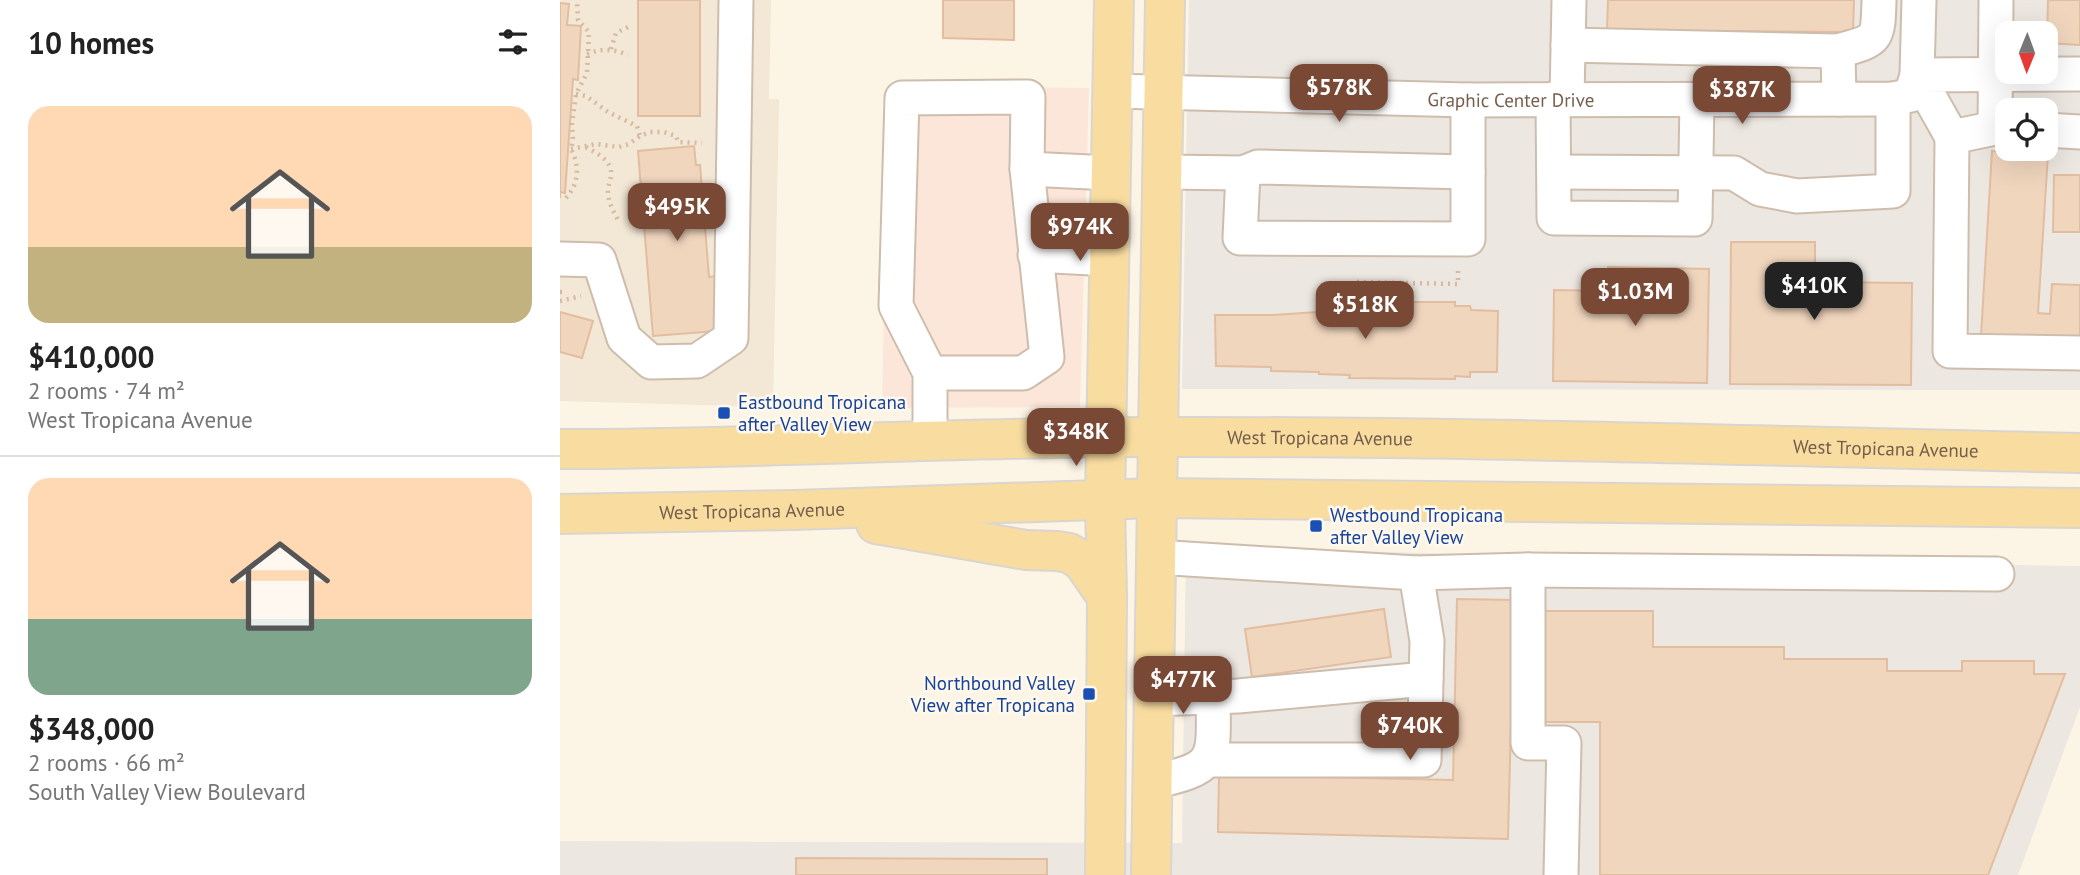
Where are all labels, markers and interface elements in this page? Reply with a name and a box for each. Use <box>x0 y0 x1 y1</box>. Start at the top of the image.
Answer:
north arrow <box>1995 21 2058 84</box>
map controls <box>1995 21 2058 161</box>
text: 10 homes <box>28 23 154 62</box>
icon: filters <box>494 23 532 61</box>
pin: $578K <box>1290 64 1388 124</box>
pin: $387K <box>1693 66 1791 126</box>
text: $578K <box>1306 72 1372 101</box>
text: $387K <box>1709 74 1775 103</box>
street label: Graphic Center Drive <box>1427 87 1594 112</box>
button: locate <box>1995 98 2058 161</box>
icon: home <box>217 151 343 277</box>
pin: $495K <box>628 184 726 243</box>
text: $495K <box>644 191 710 220</box>
pin: $974K <box>1031 204 1129 263</box>
text: $974K <box>1047 211 1113 240</box>
pin: $410K <box>1765 262 1863 322</box>
pin: $1.03M <box>1578 268 1692 328</box>
text: $410K <box>1781 270 1847 299</box>
text: $1.03M <box>1597 276 1673 305</box>
pin: $518K <box>1316 282 1414 341</box>
text: $518K <box>1332 289 1398 318</box>
text: $410,000 <box>28 337 155 376</box>
text: 2 rooms · 74 m² <box>28 376 185 405</box>
place label: Eastbound Tropicana after Valley View <box>738 390 906 436</box>
text: West Tropicana Avenue <box>28 405 253 434</box>
marker: Eastbound Tropicana after Valley View <box>716 405 732 421</box>
pin: $348K <box>1027 408 1125 468</box>
text: $348K <box>1043 416 1109 445</box>
street label: West Tropicana Avenue <box>1227 425 1413 450</box>
street label: West Tropicana Avenue <box>1793 434 1979 463</box>
street label: West Tropicana Avenue <box>659 496 845 524</box>
place label: Westbound Tropicana after Valley View <box>1330 503 1503 549</box>
marker: Westbound Tropicana after Valley View <box>1308 518 1324 534</box>
icon: home <box>217 523 343 649</box>
pin: $477K <box>1134 656 1232 716</box>
text: $477K <box>1150 664 1216 693</box>
place label: Northbound Valley View after Tropicana <box>910 671 1075 717</box>
marker: Northbound Valley View after Tropicana <box>1081 686 1097 702</box>
pin: $740K <box>1361 702 1459 762</box>
text: $348,000 <box>28 709 155 748</box>
text: $740K <box>1377 710 1443 739</box>
text: 2 rooms · 66 m² <box>28 748 185 777</box>
text: South Valley View Boulevard <box>28 777 306 806</box>

